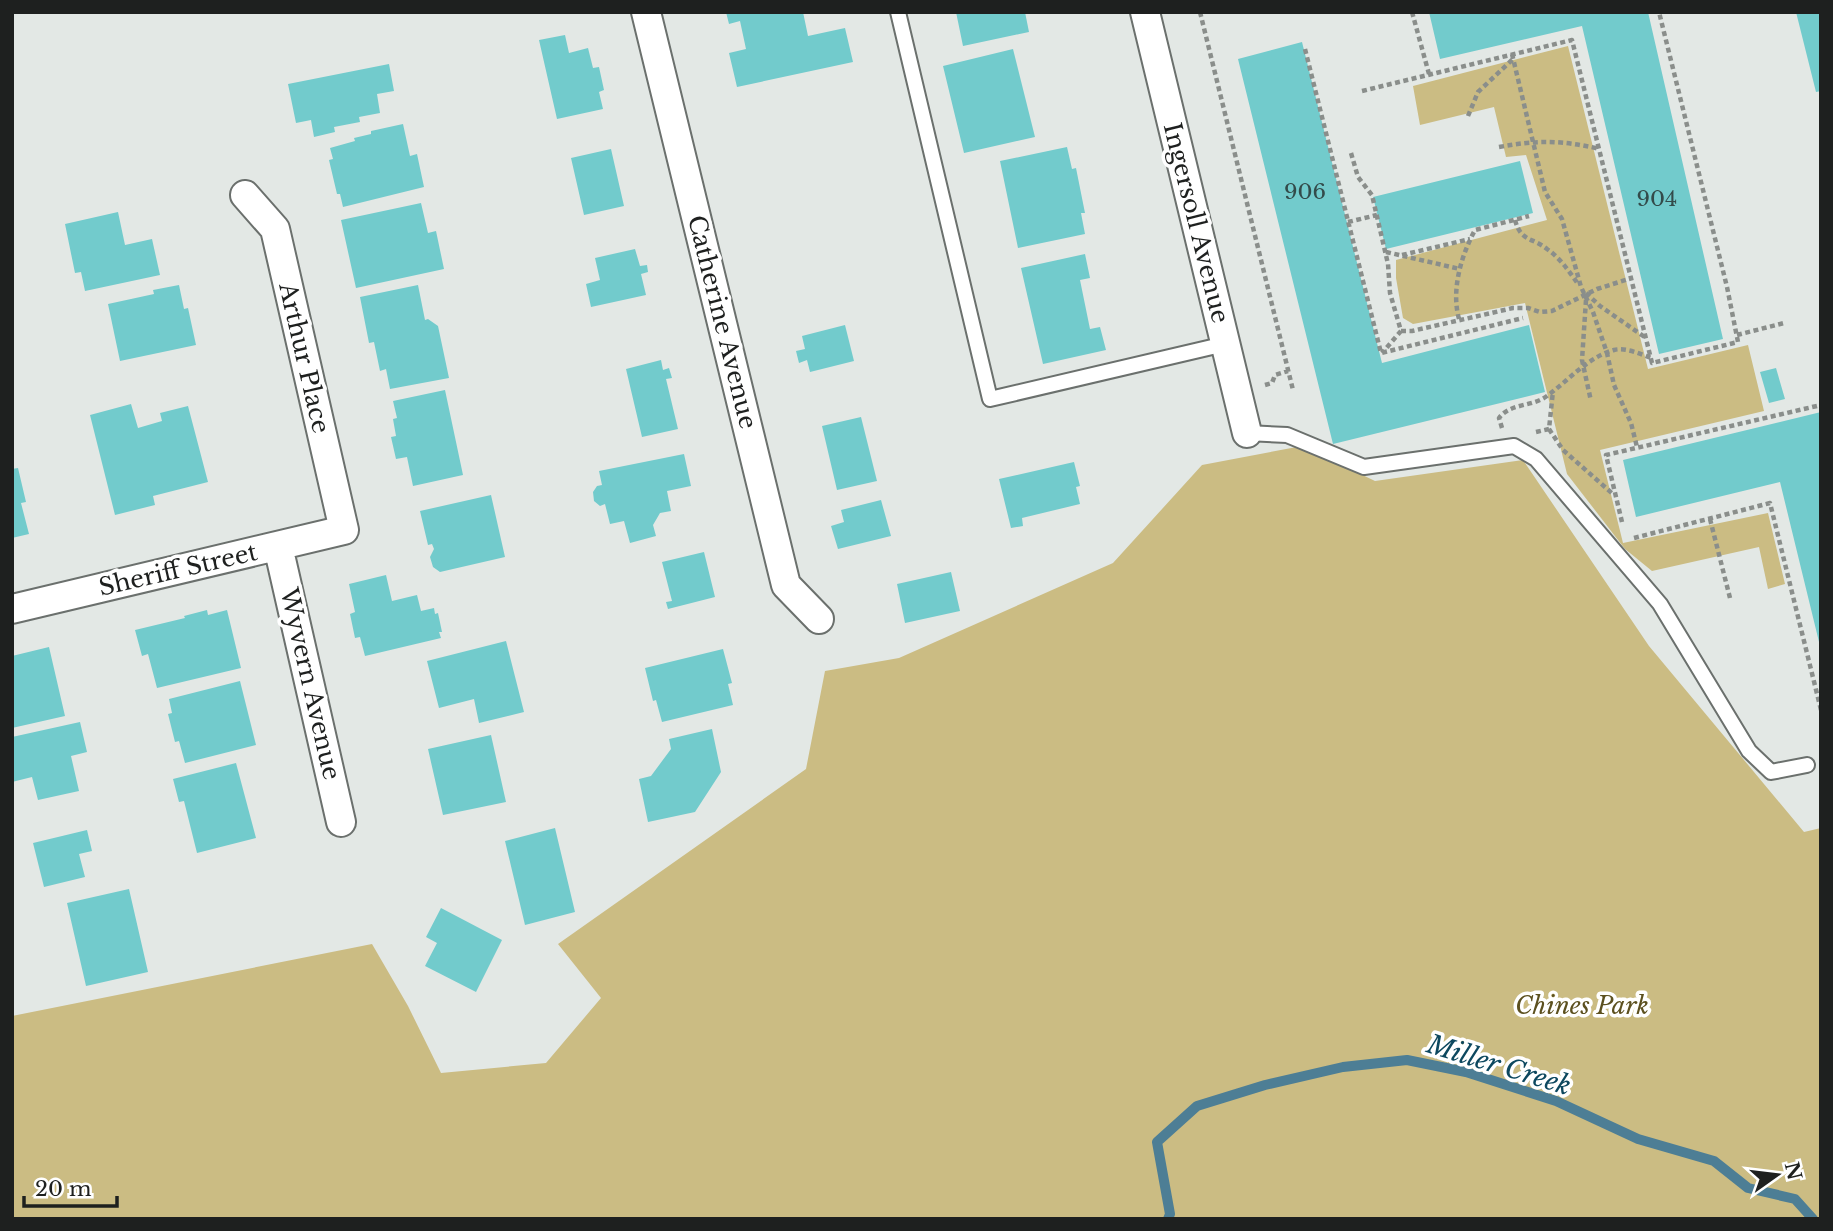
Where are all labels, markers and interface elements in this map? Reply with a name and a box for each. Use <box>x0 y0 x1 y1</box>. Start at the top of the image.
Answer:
street label: Ingersoll Avenue <box>1158 120 1235 326</box>
house number: 906 <box>1284 179 1326 205</box>
house number: 904 <box>1637 186 1677 212</box>
street label: Catherine Avenue <box>682 212 763 432</box>
street label: Arthur Place <box>273 279 336 436</box>
street label: Sheriff Street <box>96 537 260 602</box>
street label: Wyvern Avenue <box>274 584 347 783</box>
park label: Chines Park <box>1515 991 1649 1020</box>
water label: Miller Creek <box>1422 1028 1575 1102</box>
north arrow <box>1742 1140 1812 1210</box>
text: N <box>1780 1160 1806 1183</box>
scale bar <box>24 1164 117 1208</box>
text: 20 m <box>35 1176 92 1202</box>

